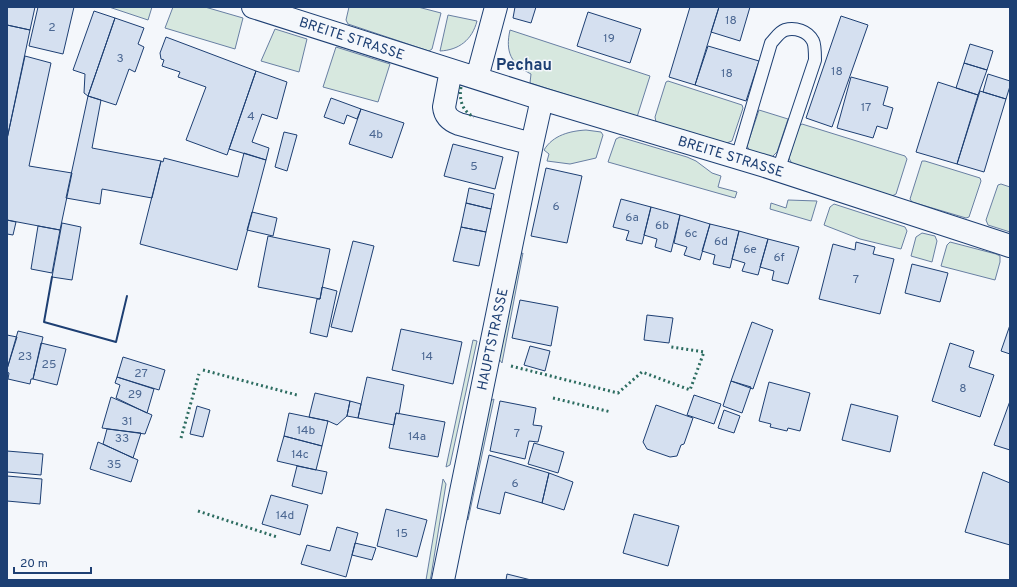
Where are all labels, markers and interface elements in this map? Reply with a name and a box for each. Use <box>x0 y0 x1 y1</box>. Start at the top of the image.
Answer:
house number: 18 <box>725 13 737 29</box>
street label: BREITE STRASSE <box>297 14 406 65</box>
house number: 2 <box>48 20 56 36</box>
house number: 19 <box>603 31 615 47</box>
house number: 3 <box>116 51 124 67</box>
district label: Pechau <box>496 56 552 76</box>
house number: 18 <box>831 64 843 80</box>
house number: 18 <box>721 66 733 82</box>
house number: 17 <box>861 100 871 116</box>
house number: 4 <box>247 109 255 125</box>
house number: 4b <box>369 127 383 143</box>
street label: BREITE STRASSE <box>675 133 786 182</box>
house number: 5 <box>470 159 478 175</box>
house number: 6 <box>552 199 560 215</box>
house number: 6a <box>625 210 639 226</box>
house number: 6b <box>655 218 669 234</box>
house number: 6c <box>684 226 698 242</box>
house number: 6d <box>714 234 728 250</box>
house number: 6e <box>743 242 757 258</box>
house number: 6f <box>773 250 785 266</box>
house number: 7 <box>853 272 859 288</box>
street label: HAUPTSTRASSE <box>474 287 513 392</box>
house number: 23 <box>18 349 32 365</box>
house number: 14 <box>421 349 433 365</box>
house number: 25 <box>42 357 56 373</box>
house number: 27 <box>134 366 148 382</box>
house number: 8 <box>959 381 967 397</box>
house number: 29 <box>128 387 142 403</box>
house number: 31 <box>121 414 133 430</box>
house number: 14b <box>297 423 315 439</box>
house number: 7 <box>514 426 520 442</box>
house number: 14a <box>408 429 426 445</box>
house number: 33 <box>115 431 129 447</box>
house number: 14c <box>291 447 309 463</box>
house number: 35 <box>107 457 121 473</box>
house number: 6 <box>511 476 519 492</box>
house number: 14d <box>276 508 294 524</box>
house number: 15 <box>396 526 408 542</box>
scale bar <box>14 549 91 575</box>
text: 20 m <box>20 556 48 572</box>

